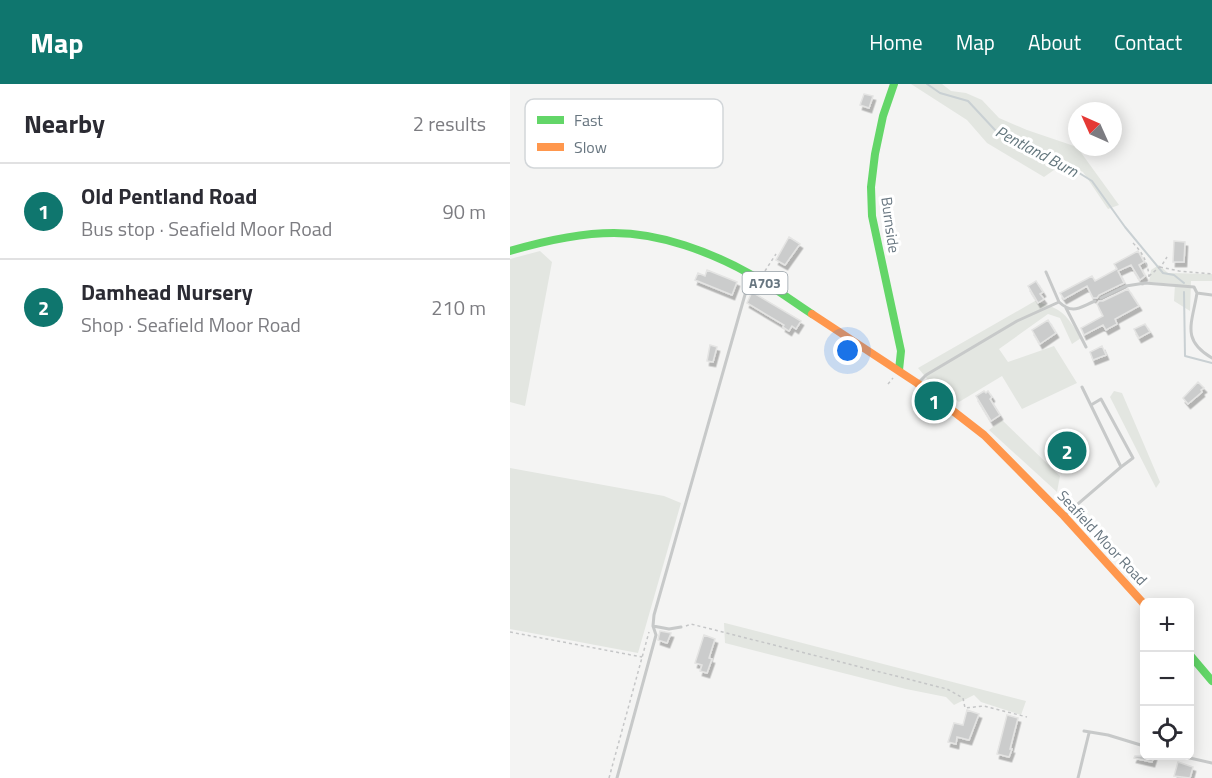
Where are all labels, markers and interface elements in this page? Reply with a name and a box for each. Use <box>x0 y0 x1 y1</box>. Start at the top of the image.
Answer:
text: Map <box>30 21 84 64</box>
text: Home <box>869 26 923 58</box>
text: Map <box>956 26 995 58</box>
text: About <box>1028 26 1081 58</box>
text: Contact <box>1114 26 1182 58</box>
legend <box>525 99 723 168</box>
north arrow <box>1068 102 1122 156</box>
text: Nearby <box>24 104 105 143</box>
text: 2 results <box>413 108 486 139</box>
text: Fast <box>574 108 603 132</box>
water label: Pentland Burn <box>992 119 1083 183</box>
text: Slow <box>574 135 607 159</box>
text: Old Pentland Road <box>81 179 257 213</box>
street label: Burnside <box>875 195 906 254</box>
text: 1 <box>38 196 49 227</box>
text: 90 m <box>442 196 486 227</box>
text: Bus stop · Seafield Moor Road <box>81 213 332 244</box>
road number: A703 <box>742 272 788 294</box>
text: Damhead Nursery <box>81 275 253 309</box>
text: 2 <box>38 292 49 323</box>
text: 210 m <box>431 292 486 323</box>
text: Shop · Seafield Moor Road <box>81 309 301 340</box>
your location <box>833 336 862 365</box>
pin: 1 <box>914 378 954 424</box>
pin: 2 <box>1048 428 1086 473</box>
street label: Seafield Moor Road <box>1052 485 1153 591</box>
map controls <box>1140 598 1194 760</box>
button: + <box>1140 598 1194 652</box>
button: − <box>1140 652 1194 706</box>
button: locate <box>1140 706 1194 760</box>

